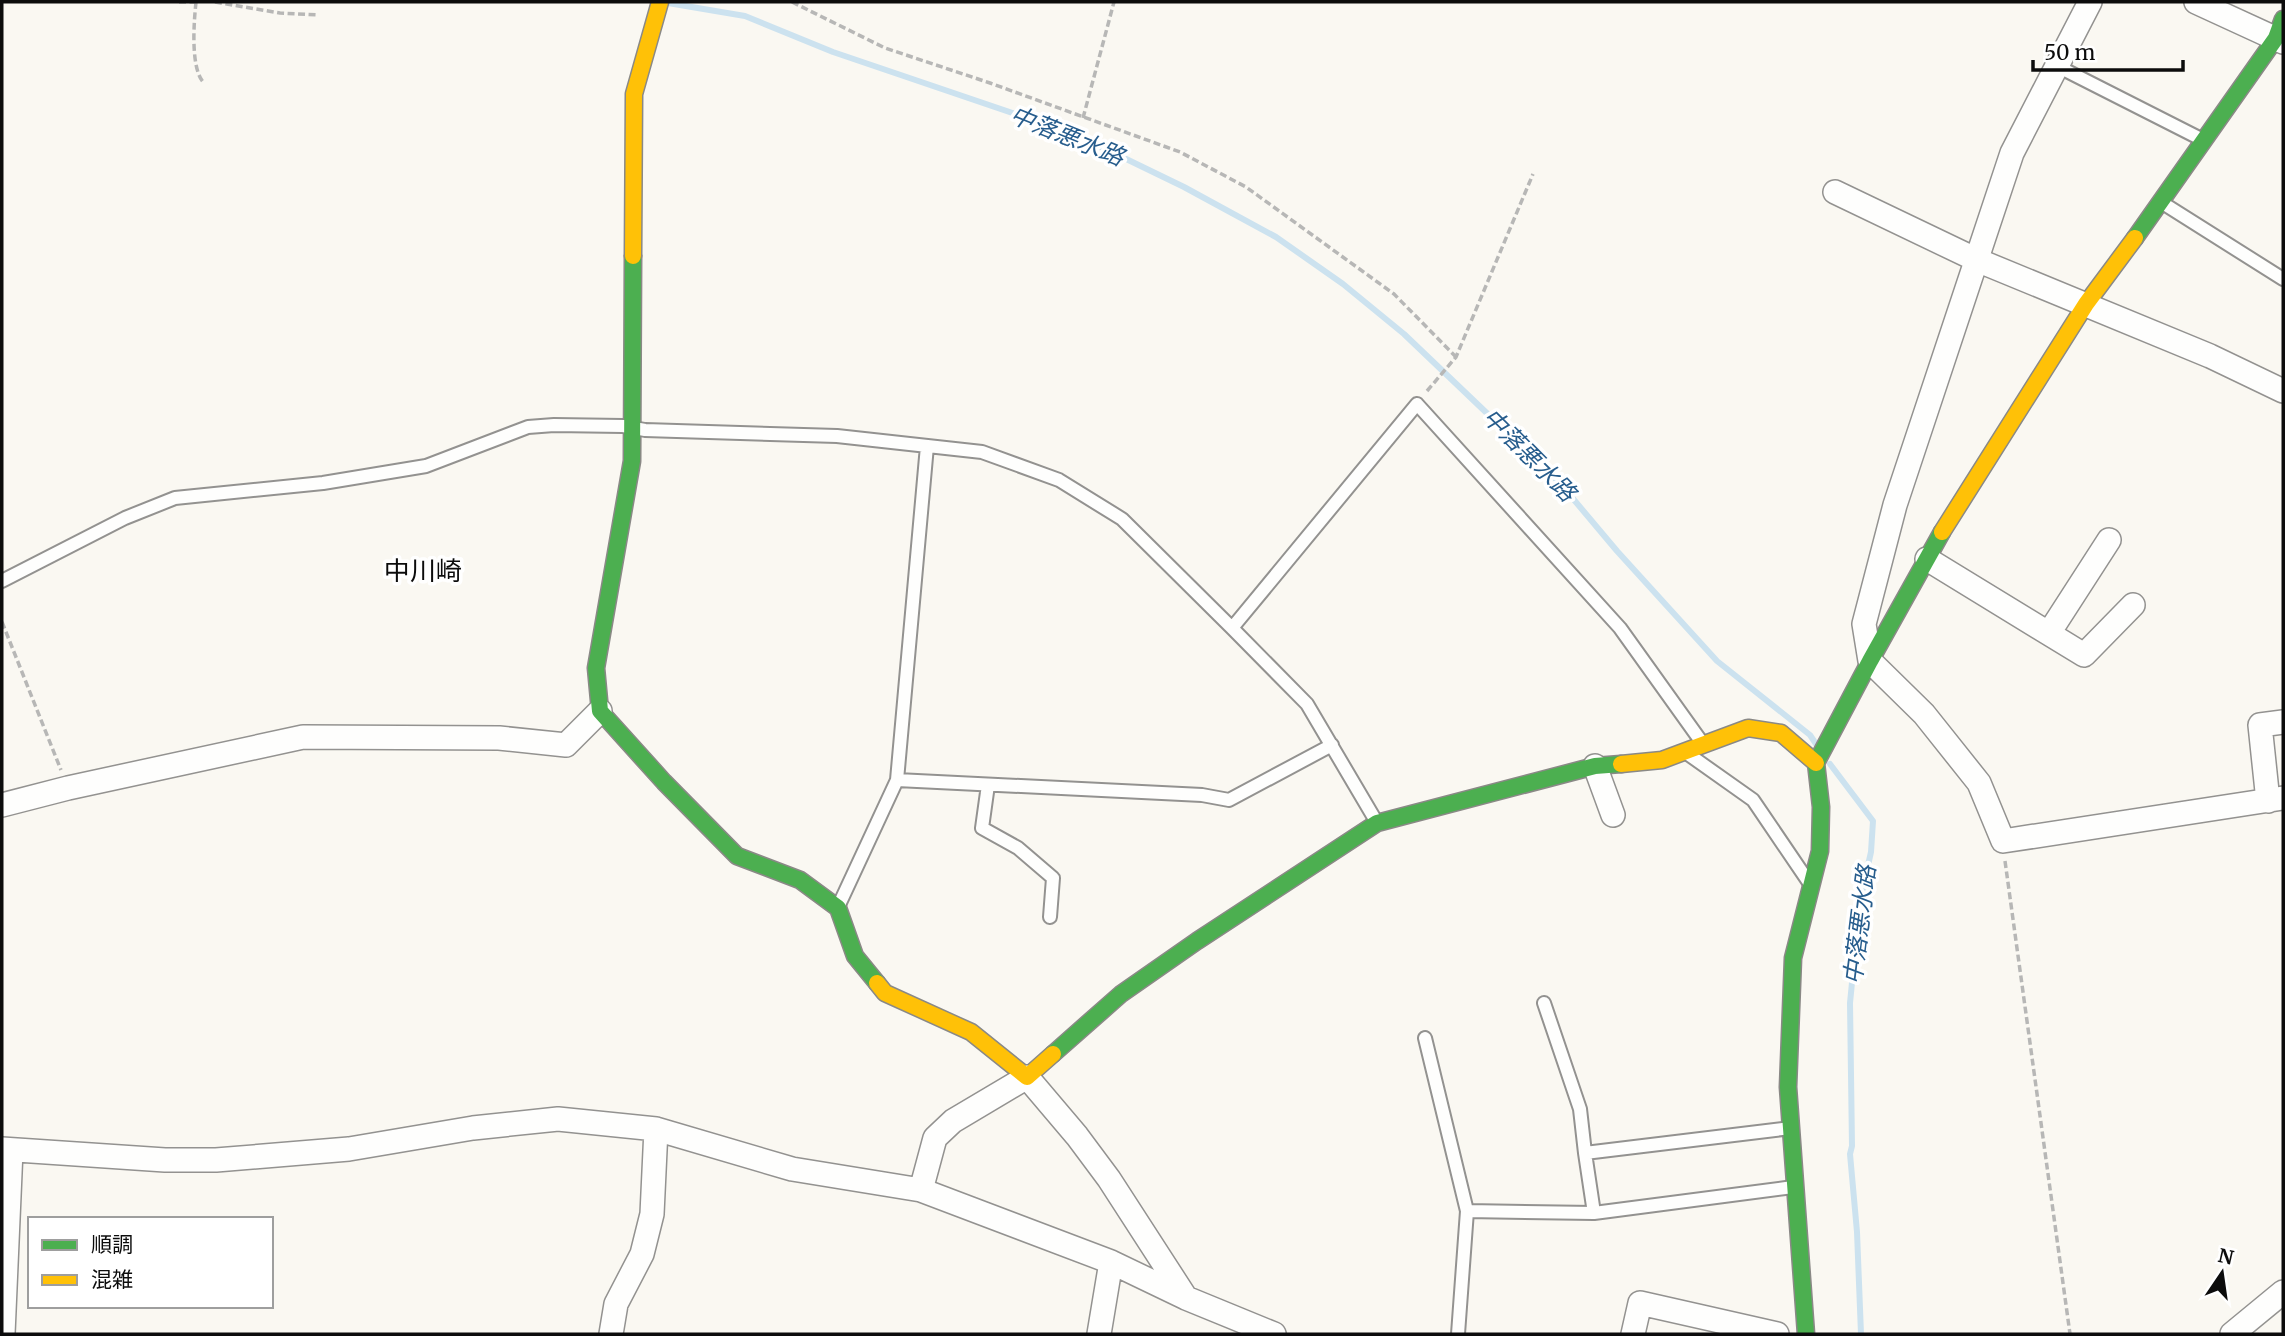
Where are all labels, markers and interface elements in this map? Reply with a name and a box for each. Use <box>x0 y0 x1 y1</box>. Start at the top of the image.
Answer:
scale bar <box>2033 28 2184 72</box>
text: 50 m <box>2044 39 2095 66</box>
water label: 中落悪水路 <box>1006 99 1130 173</box>
water label: 中落悪水路 <box>1476 401 1584 509</box>
district label: 中川崎 <box>384 554 462 587</box>
water label: 中落悪水路 <box>1837 862 1882 986</box>
legend <box>28 1217 273 1308</box>
text: 順調 <box>91 1231 133 1258</box>
north arrow <box>2187 1238 2257 1308</box>
text: N <box>2216 1243 2236 1270</box>
text: 混雑 <box>91 1266 133 1293</box>

